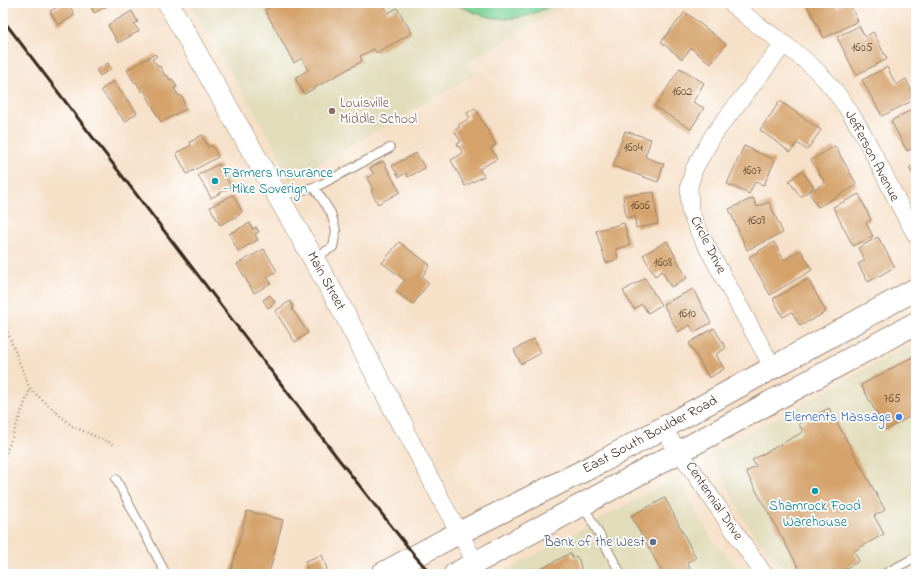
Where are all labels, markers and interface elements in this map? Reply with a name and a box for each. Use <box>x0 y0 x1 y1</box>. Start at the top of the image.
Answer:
house number: 1605 <box>851 39 873 57</box>
house number: 1602 <box>672 83 692 101</box>
place label: Louisville Middle School <box>340 93 417 130</box>
marker: Louisville Middle School <box>327 106 337 116</box>
street label: Jefferson Avenue <box>839 107 905 206</box>
house number: 1604 <box>623 139 643 157</box>
house number: 1607 <box>742 162 762 180</box>
place label: Farmers Insurance - Mike Soverign <box>222 163 333 201</box>
marker: Farmers Insurance - Mike Soverign <box>210 176 220 186</box>
house number: 1606 <box>630 197 650 215</box>
house number: 1609 <box>747 212 765 230</box>
street label: Circle Drive <box>685 213 732 278</box>
street label: Main Street <box>301 248 351 314</box>
house number: 1608 <box>654 254 673 272</box>
house number: 1610 <box>678 305 696 323</box>
street label: East South Boulder Road <box>579 390 721 479</box>
house number: 765 <box>883 390 901 408</box>
place label: Elements Massage <box>784 407 892 429</box>
marker: Elements Massage <box>894 412 904 422</box>
street label: Centennial Drive <box>680 457 748 545</box>
marker: Shamrock Food Warehouse <box>810 486 820 496</box>
place label: Shamrock Food Warehouse <box>769 496 861 533</box>
place label: Bank of the West <box>543 532 645 553</box>
marker: Bank of the West <box>648 537 658 547</box>

